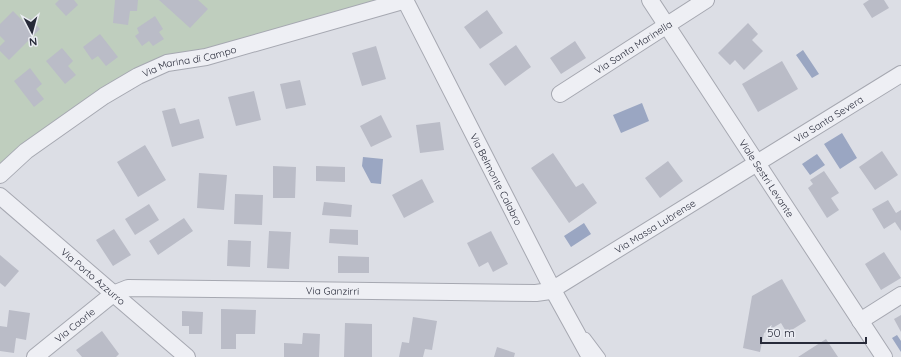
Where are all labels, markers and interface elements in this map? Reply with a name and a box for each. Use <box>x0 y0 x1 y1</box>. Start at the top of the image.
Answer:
north arrow <box>12 12 52 52</box>
street label: Via Santa Marinella <box>592 17 674 77</box>
text: N <box>28 35 38 49</box>
street label: Via Marina di Campo <box>140 42 238 80</box>
street label: Via Santa Severa <box>791 92 866 145</box>
street label: Via Belmonte Calabro <box>468 131 525 227</box>
street label: Viale Sestri Levante <box>736 137 797 220</box>
street label: Via Massa Lubrense <box>612 196 698 256</box>
street label: Via Porto Azzurro <box>58 245 128 308</box>
street label: Via Ganzirri <box>306 284 359 297</box>
street label: Via Caorle <box>52 305 98 345</box>
scale bar <box>761 319 866 345</box>
text: 50 m <box>767 325 795 340</box>

